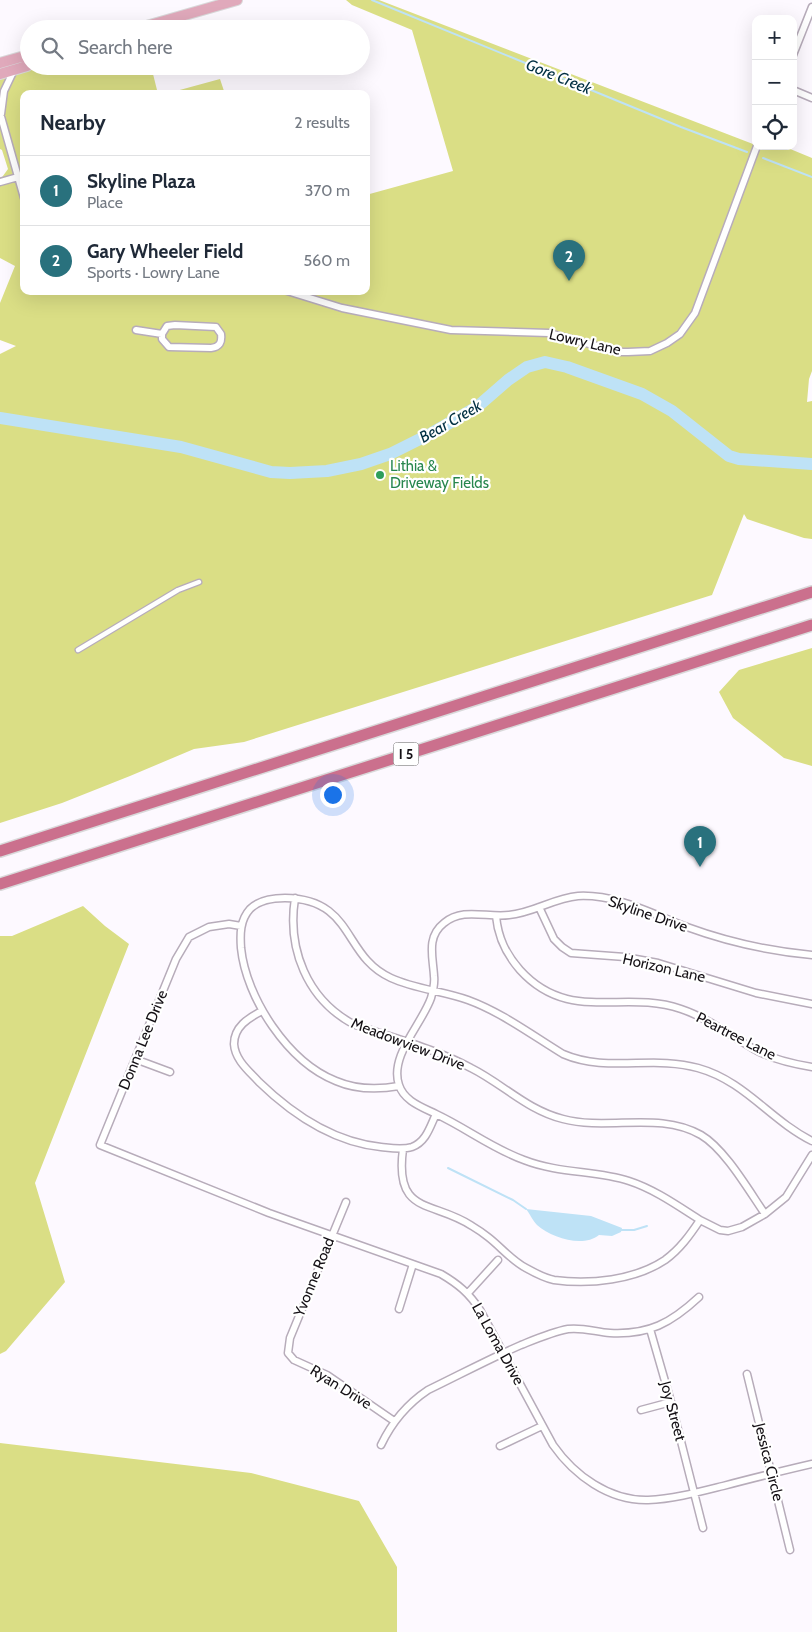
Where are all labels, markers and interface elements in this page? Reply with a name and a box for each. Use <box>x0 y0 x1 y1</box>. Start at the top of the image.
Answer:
map controls <box>752 15 797 150</box>
button: + <box>752 15 797 60</box>
search box <box>20 20 370 75</box>
icon: search <box>38 34 66 62</box>
text: Search here <box>78 36 172 59</box>
water label: Gore Creek <box>523 55 595 99</box>
button: − <box>752 60 797 105</box>
button: locate <box>752 105 797 150</box>
text: Nearby <box>40 110 106 135</box>
text: 2 results <box>294 113 350 132</box>
text: Skyline Plaza <box>87 170 196 193</box>
text: 1 <box>53 181 59 200</box>
text: 370 m <box>305 181 350 200</box>
text: Place <box>87 193 123 212</box>
text: Gary Wheeler Field <box>87 240 243 263</box>
pin: 2 <box>553 240 585 281</box>
text: 2 <box>52 251 60 270</box>
text: 560 m <box>303 251 350 270</box>
text: Sports · Lowry Lane <box>87 263 220 282</box>
street label: Lowry Lane <box>547 325 623 359</box>
water label: Bear Creek <box>416 396 486 447</box>
place label: Lithia & Driveway Fields <box>390 457 489 492</box>
marker: Lithia & Driveway Fields <box>374 469 386 481</box>
road number: I 5 <box>394 742 418 766</box>
your location <box>320 782 346 808</box>
pin: 1 <box>684 826 716 867</box>
street label: Skyline Drive <box>606 892 690 936</box>
street label: Horizon Lane <box>621 950 707 986</box>
street label: Donna Lee Drive <box>115 987 171 1093</box>
street label: Peartree Lane <box>693 1008 779 1064</box>
street label: Meadowview Drive <box>349 1014 468 1074</box>
street label: Yvonne Road <box>290 1235 338 1320</box>
street label: La Loma Drive <box>468 1300 528 1388</box>
street label: Ryan Drive <box>307 1361 375 1413</box>
street label: Joy Street <box>656 1378 690 1443</box>
street label: Jessica Circle <box>750 1420 787 1503</box>

